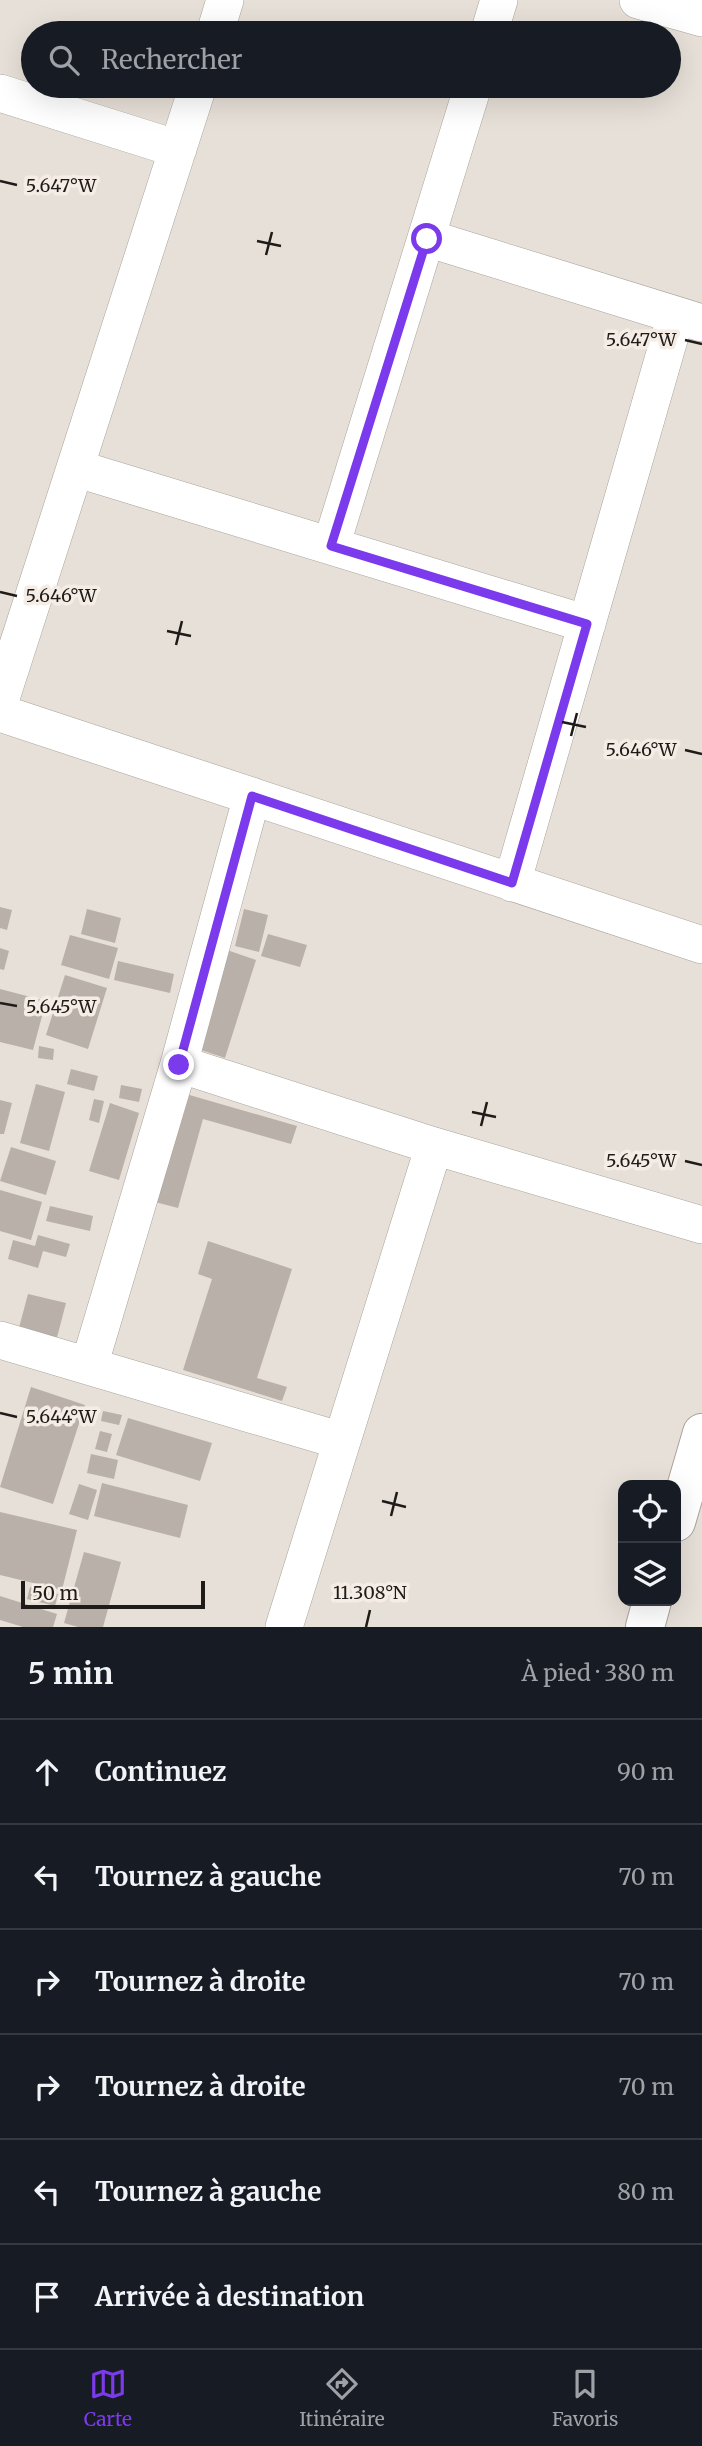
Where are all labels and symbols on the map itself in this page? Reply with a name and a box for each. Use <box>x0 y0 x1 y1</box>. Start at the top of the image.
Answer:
text: 5.647°W <box>26 174 97 197</box>
route start <box>411 223 442 254</box>
text: 5.647°W <box>606 328 677 351</box>
text: 5.646°W <box>25 584 98 607</box>
text: 5.646°W <box>605 738 678 761</box>
text: 5.645°W <box>26 995 97 1018</box>
route end <box>163 1049 194 1080</box>
text: 5.645°W <box>606 1149 677 1172</box>
text: 5.644°W <box>26 1405 97 1428</box>
scale bar <box>21 1578 205 1610</box>
text: 11.308°N <box>333 1581 407 1604</box>

